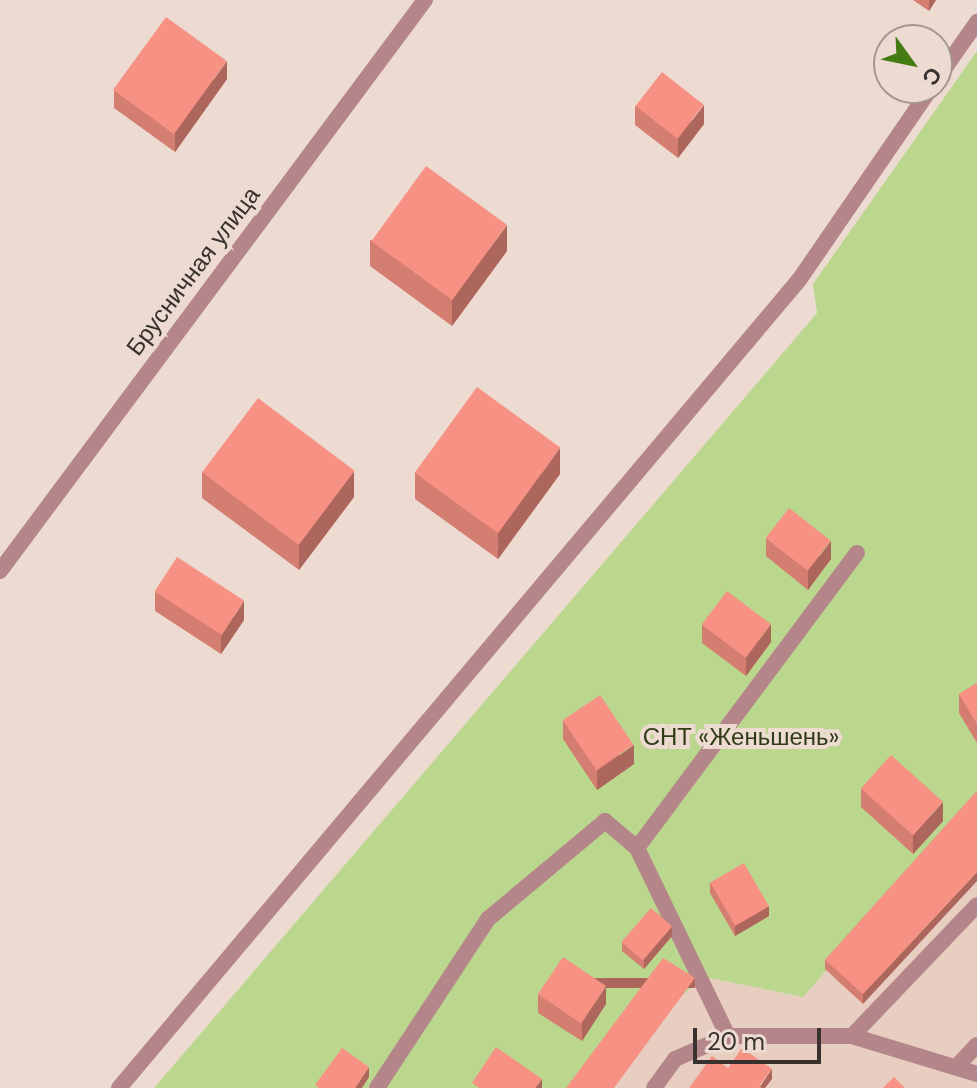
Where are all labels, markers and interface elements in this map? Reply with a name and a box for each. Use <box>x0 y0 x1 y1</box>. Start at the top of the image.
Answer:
north arrow <box>873 24 953 104</box>
text: С <box>915 62 948 91</box>
street label: Брусничная улица <box>120 181 266 361</box>
park label: СНТ «Женьшень» <box>643 723 839 751</box>
scale bar <box>697 1012 825 1062</box>
text: 20 m <box>707 1026 765 1057</box>

